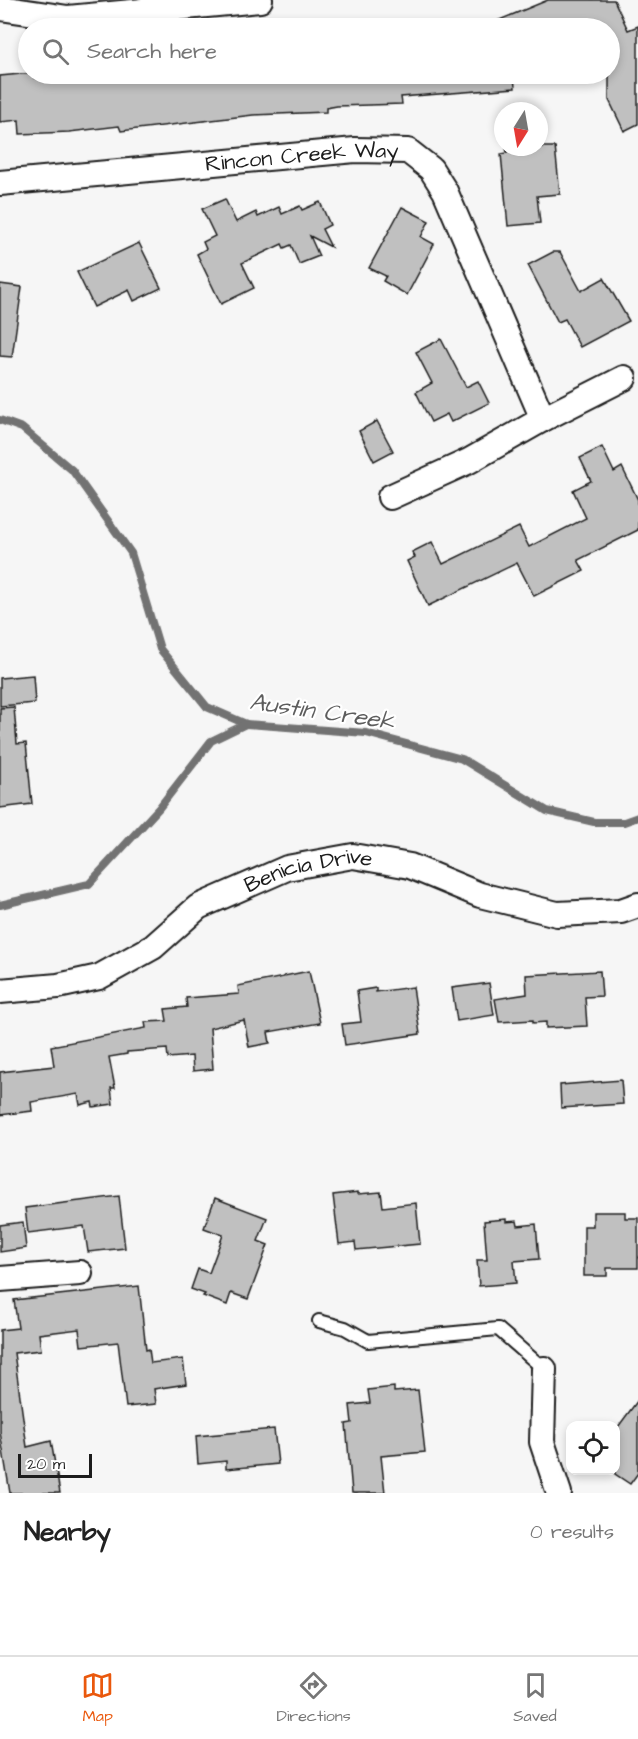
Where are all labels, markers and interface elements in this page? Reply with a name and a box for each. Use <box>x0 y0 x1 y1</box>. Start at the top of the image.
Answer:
search box <box>18 18 620 84</box>
icon: search <box>39 35 72 68</box>
text: Search here <box>87 36 217 67</box>
north arrow <box>494 102 548 156</box>
street label: Rincon Creek Way <box>204 134 399 179</box>
water label: Austin Creek <box>248 685 398 739</box>
street label: Benicia Drive <box>239 840 375 900</box>
map controls <box>566 1421 620 1475</box>
button: locate <box>566 1421 620 1475</box>
scale bar <box>18 1451 92 1478</box>
text: 20 m <box>27 1453 65 1475</box>
text: Nearby <box>24 1514 111 1550</box>
text: 0 results <box>530 1518 614 1546</box>
tab: Map <box>81 1669 114 1727</box>
tab: Directions <box>277 1669 351 1727</box>
tab: Saved <box>513 1669 557 1727</box>

